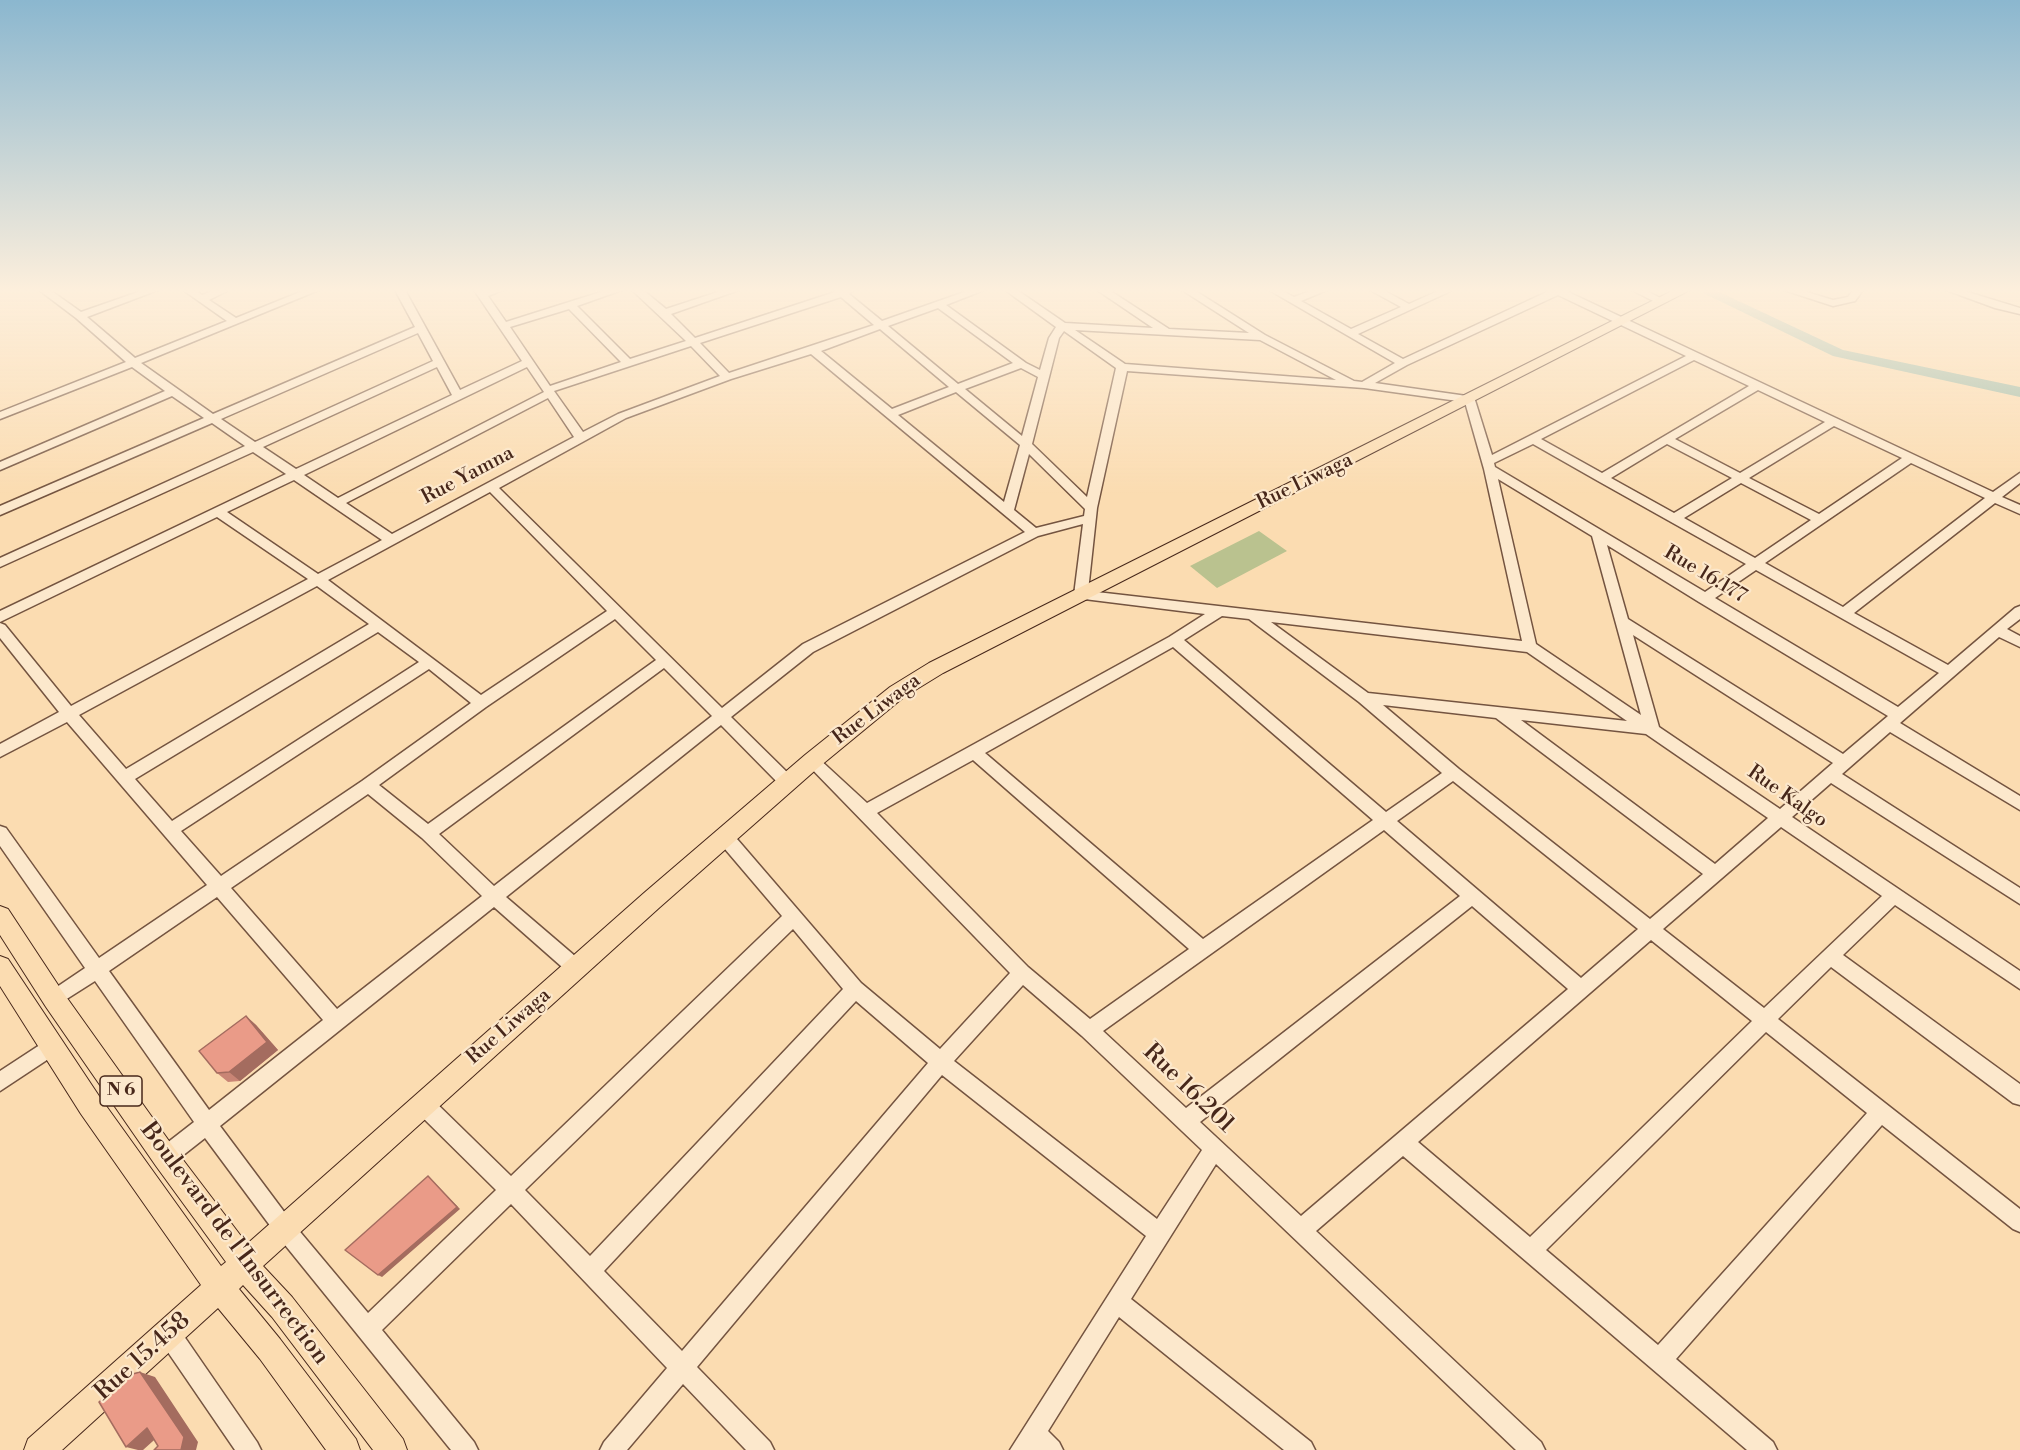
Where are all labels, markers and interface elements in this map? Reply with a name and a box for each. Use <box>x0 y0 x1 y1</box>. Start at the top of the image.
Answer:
street label: Rue Yamna <box>418 442 518 510</box>
street label: Rue Liwaga <box>1253 448 1357 516</box>
street label: Rue 16.177 <box>1659 541 1751 609</box>
street label: Rue Liwaga <box>828 669 926 751</box>
street label: Rue Kalgo <box>1742 761 1832 833</box>
street label: Rue Liwaga <box>462 984 556 1070</box>
street label: Rue 16.201 <box>1136 1038 1240 1140</box>
road number: N 6 <box>100 1076 142 1106</box>
street label: Boulevard de l'Insurrection <box>133 1117 335 1371</box>
street label: Rue 15.458 <box>89 1307 197 1407</box>

